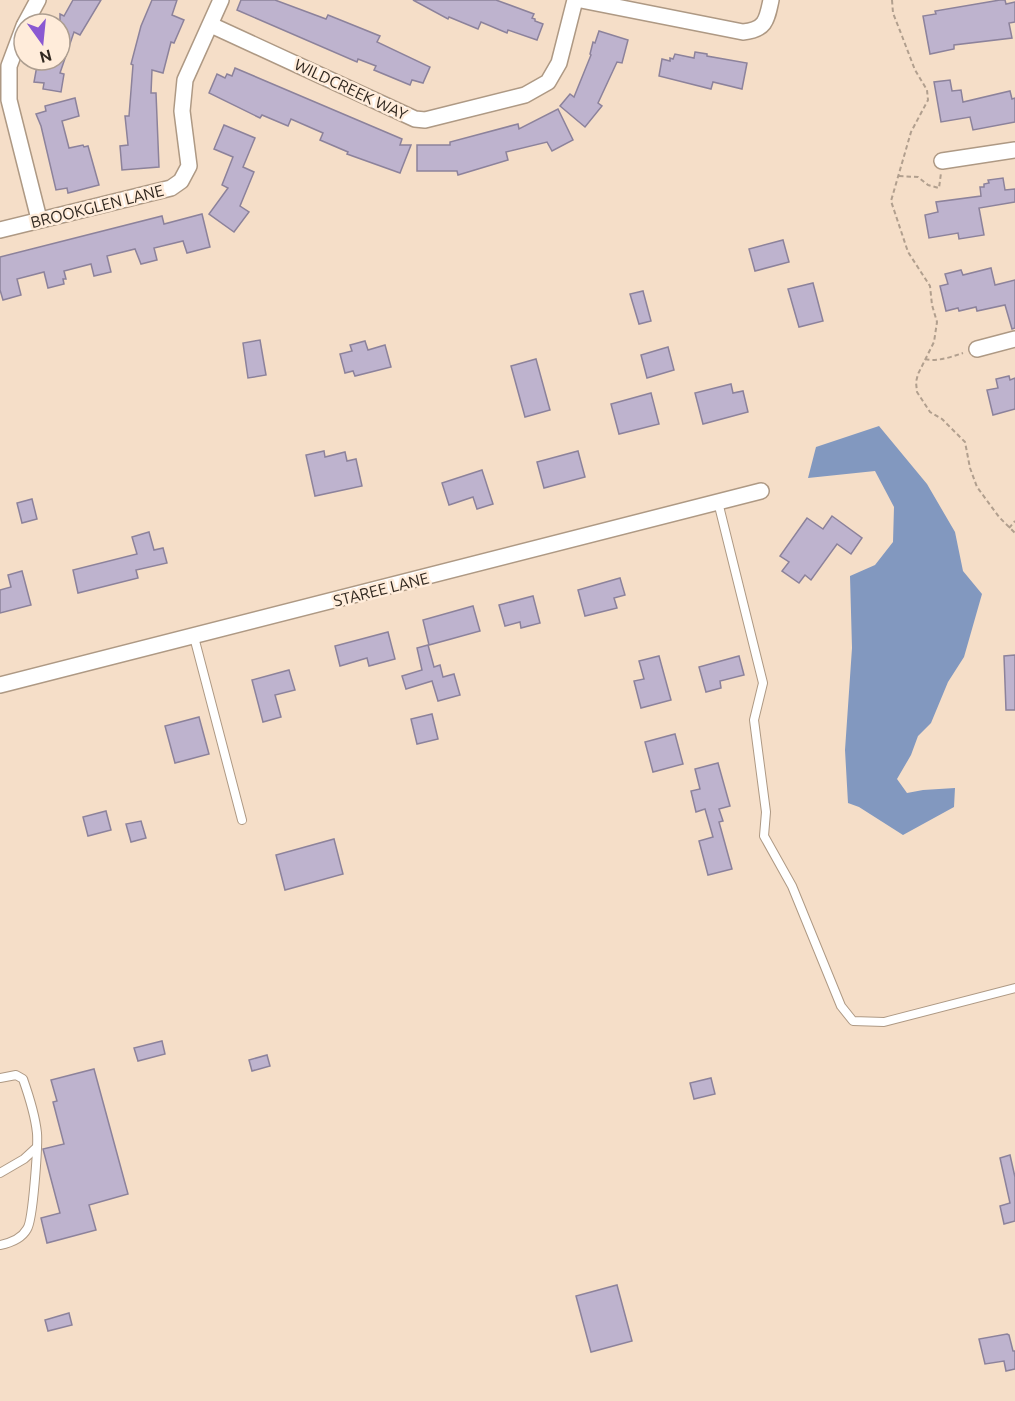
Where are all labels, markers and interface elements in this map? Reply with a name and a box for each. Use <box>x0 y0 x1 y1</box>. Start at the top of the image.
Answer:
north arrow <box>12 12 72 72</box>
text: N <box>38 46 54 67</box>
street label: WILDCREEK WAY <box>292 55 411 123</box>
street label: BROOKGLEN LANE <box>29 181 165 231</box>
street label: STAREE LANE <box>331 568 431 610</box>

